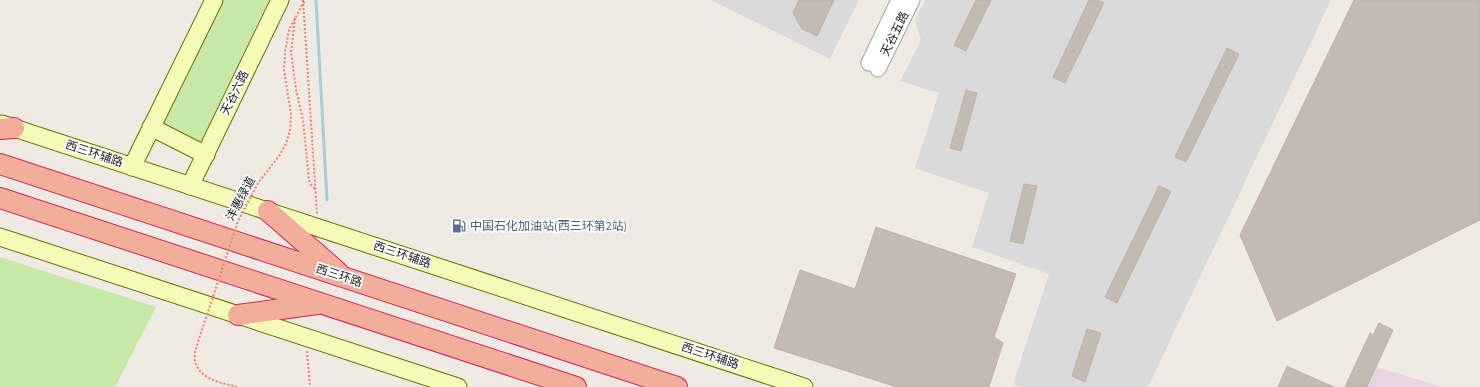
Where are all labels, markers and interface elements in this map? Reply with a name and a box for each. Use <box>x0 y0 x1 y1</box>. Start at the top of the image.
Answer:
street label: 天谷五路 <box>877 9 913 59</box>
street label: 天谷六路 <box>217 68 253 118</box>
street label: 西三环辅路 <box>63 137 125 171</box>
street label: 沣惠绿道 <box>222 174 260 224</box>
fuel station icon: 中国石化加油站(西三环第2站) <box>451 218 467 234</box>
place label: 中国石化加油站(西三环第2站) <box>470 218 627 235</box>
street label: 西三环辅路 <box>371 238 433 272</box>
street label: 西三环路 <box>314 260 364 292</box>
street label: 西三环辅路 <box>679 339 741 373</box>

